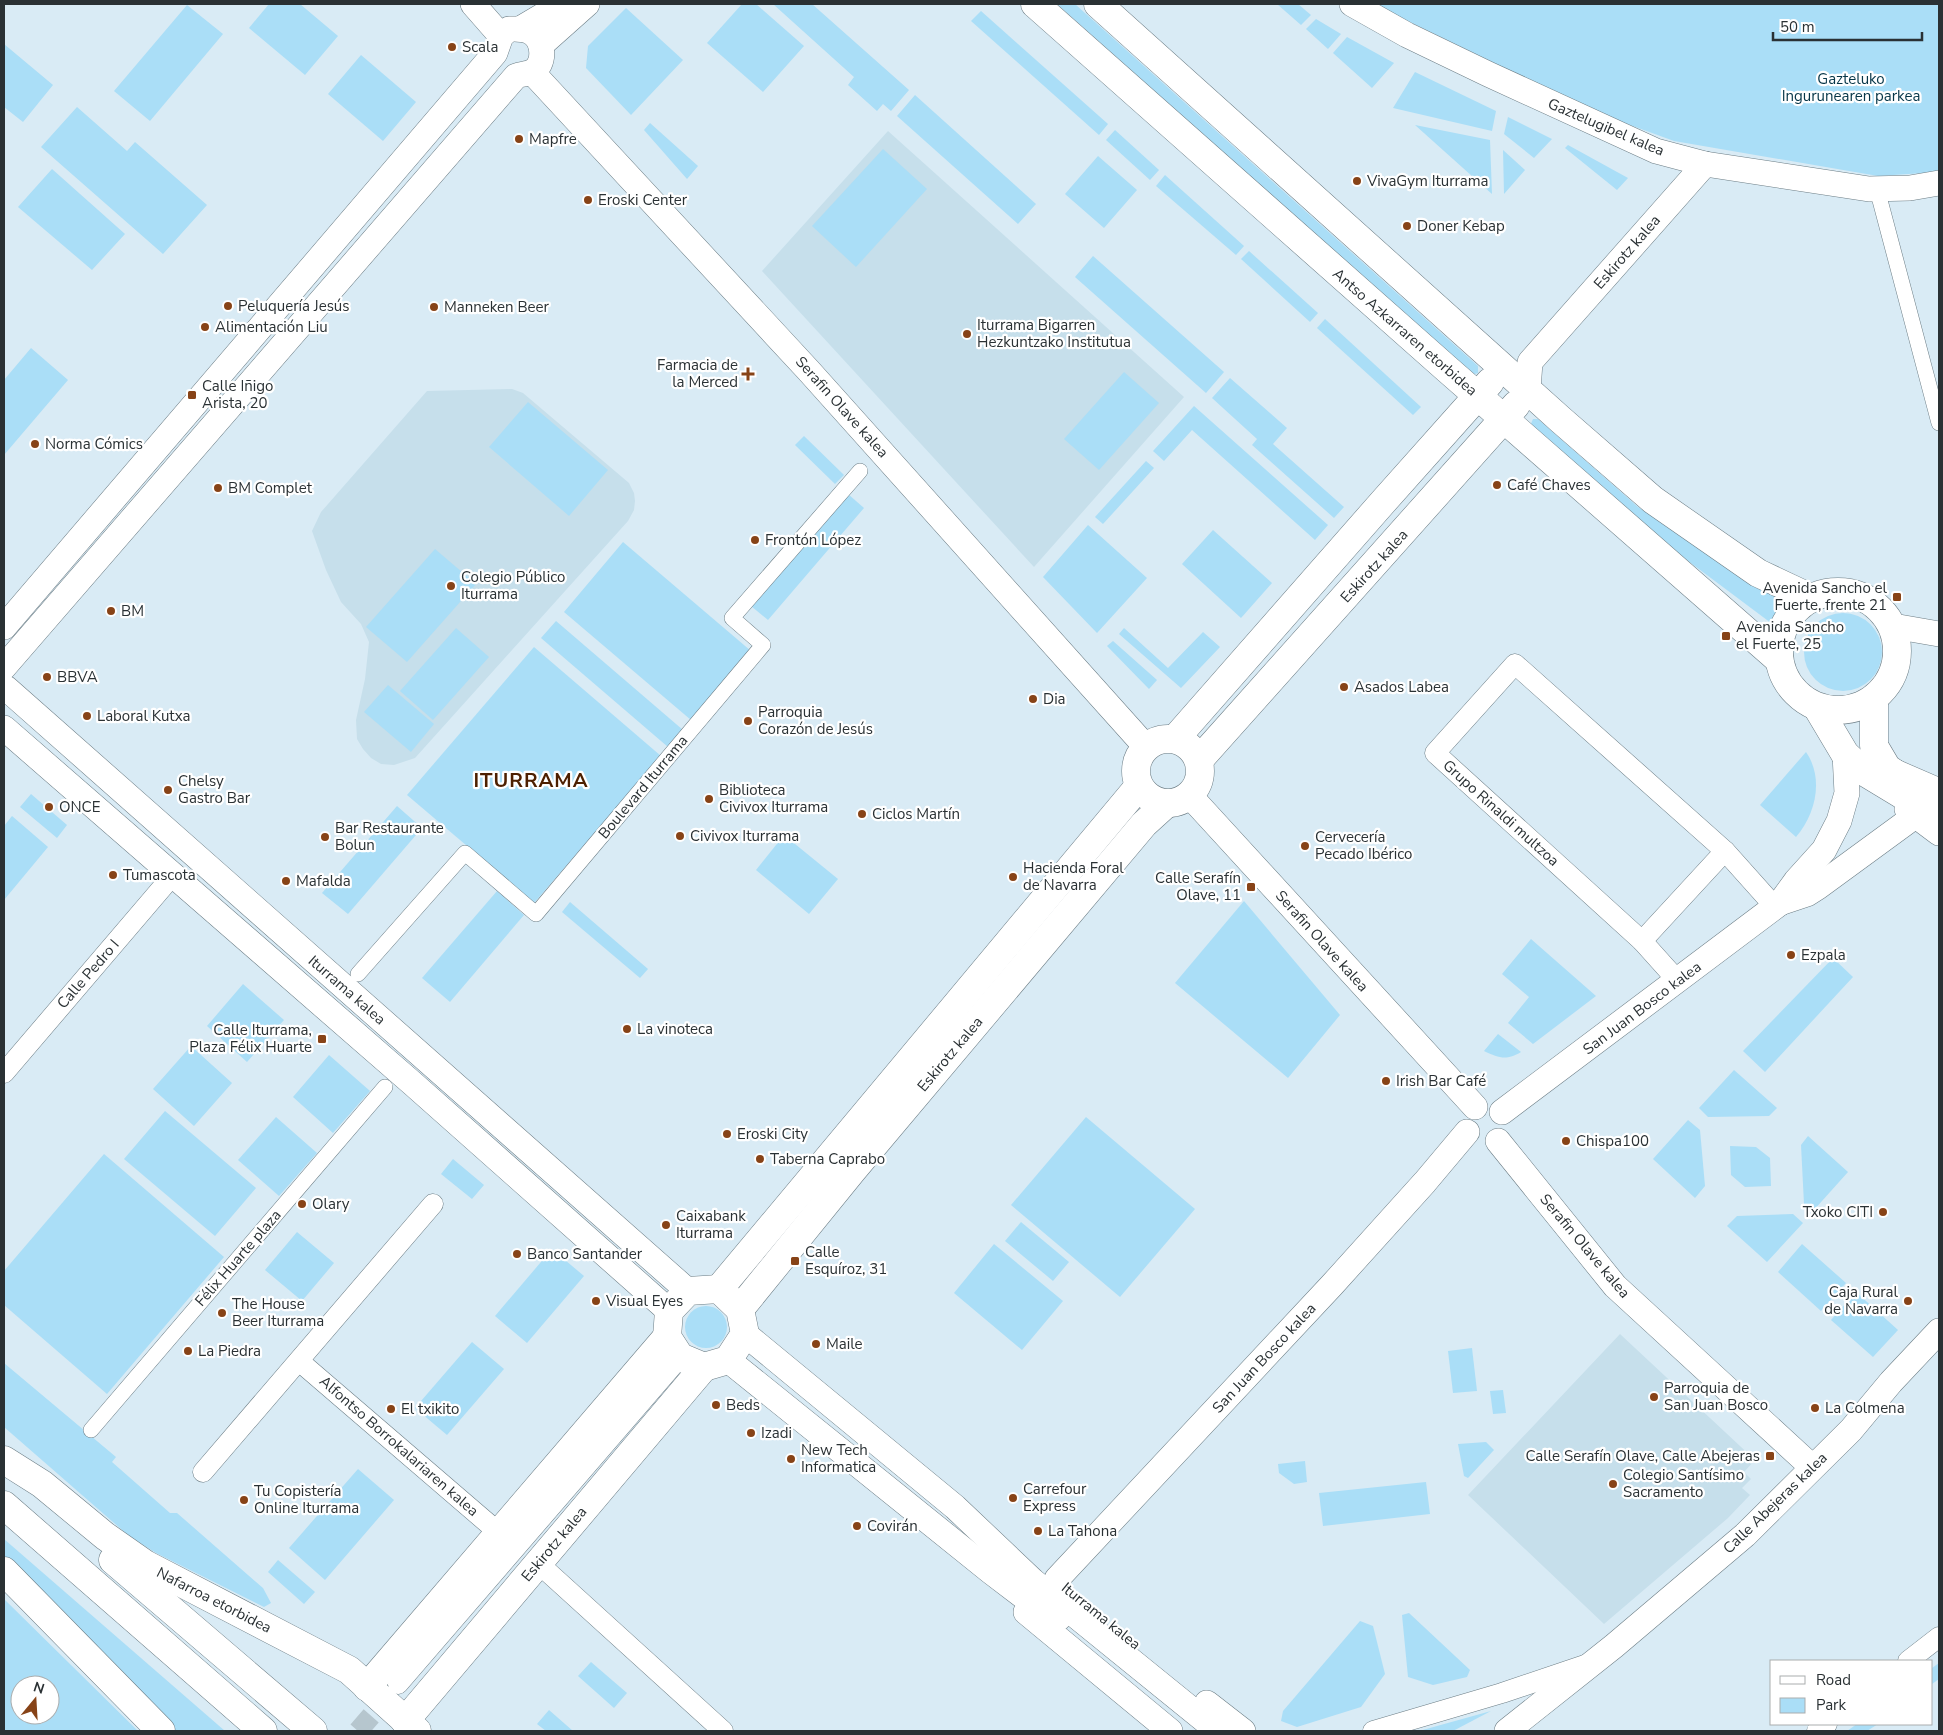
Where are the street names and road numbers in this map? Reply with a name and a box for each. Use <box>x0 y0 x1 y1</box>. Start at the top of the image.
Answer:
street label: Gaztelugibel kalea <box>1545 93 1667 161</box>
street label: Eskirotz kalea <box>1589 211 1665 293</box>
street label: Antso Azkarraren etorbidea <box>1328 264 1482 400</box>
street label: Serafin Olave kalea <box>791 352 893 462</box>
street label: Eskirotz kalea <box>1336 525 1412 607</box>
street label: Boulevard Iturrama <box>594 731 692 843</box>
street label: Grupo Rinaldi multzoa <box>1439 755 1563 871</box>
street label: Serafin Olave kalea <box>1271 886 1373 996</box>
street label: Calle Pedro I <box>52 935 124 1013</box>
street label: Iturrama kalea <box>304 951 390 1029</box>
street label: San Juan Bosco kalea <box>1579 957 1705 1059</box>
street label: Eskirotz kalea <box>913 1012 987 1096</box>
street label: Serafin Olave kalea <box>1536 1190 1634 1302</box>
street label: Félix Huarte plaza <box>190 1205 286 1311</box>
street label: San Juan Bosco kalea <box>1208 1299 1320 1417</box>
street label: Alfontso Borrokalariaren kalea <box>315 1371 483 1521</box>
street label: Calle Abejeras kalea <box>1719 1448 1831 1558</box>
street label: Eskirotz kalea <box>517 1502 591 1586</box>
street label: Nafarroa etorbidea <box>153 1562 275 1638</box>
street label: Iturrama kalea <box>1057 1578 1145 1654</box>

